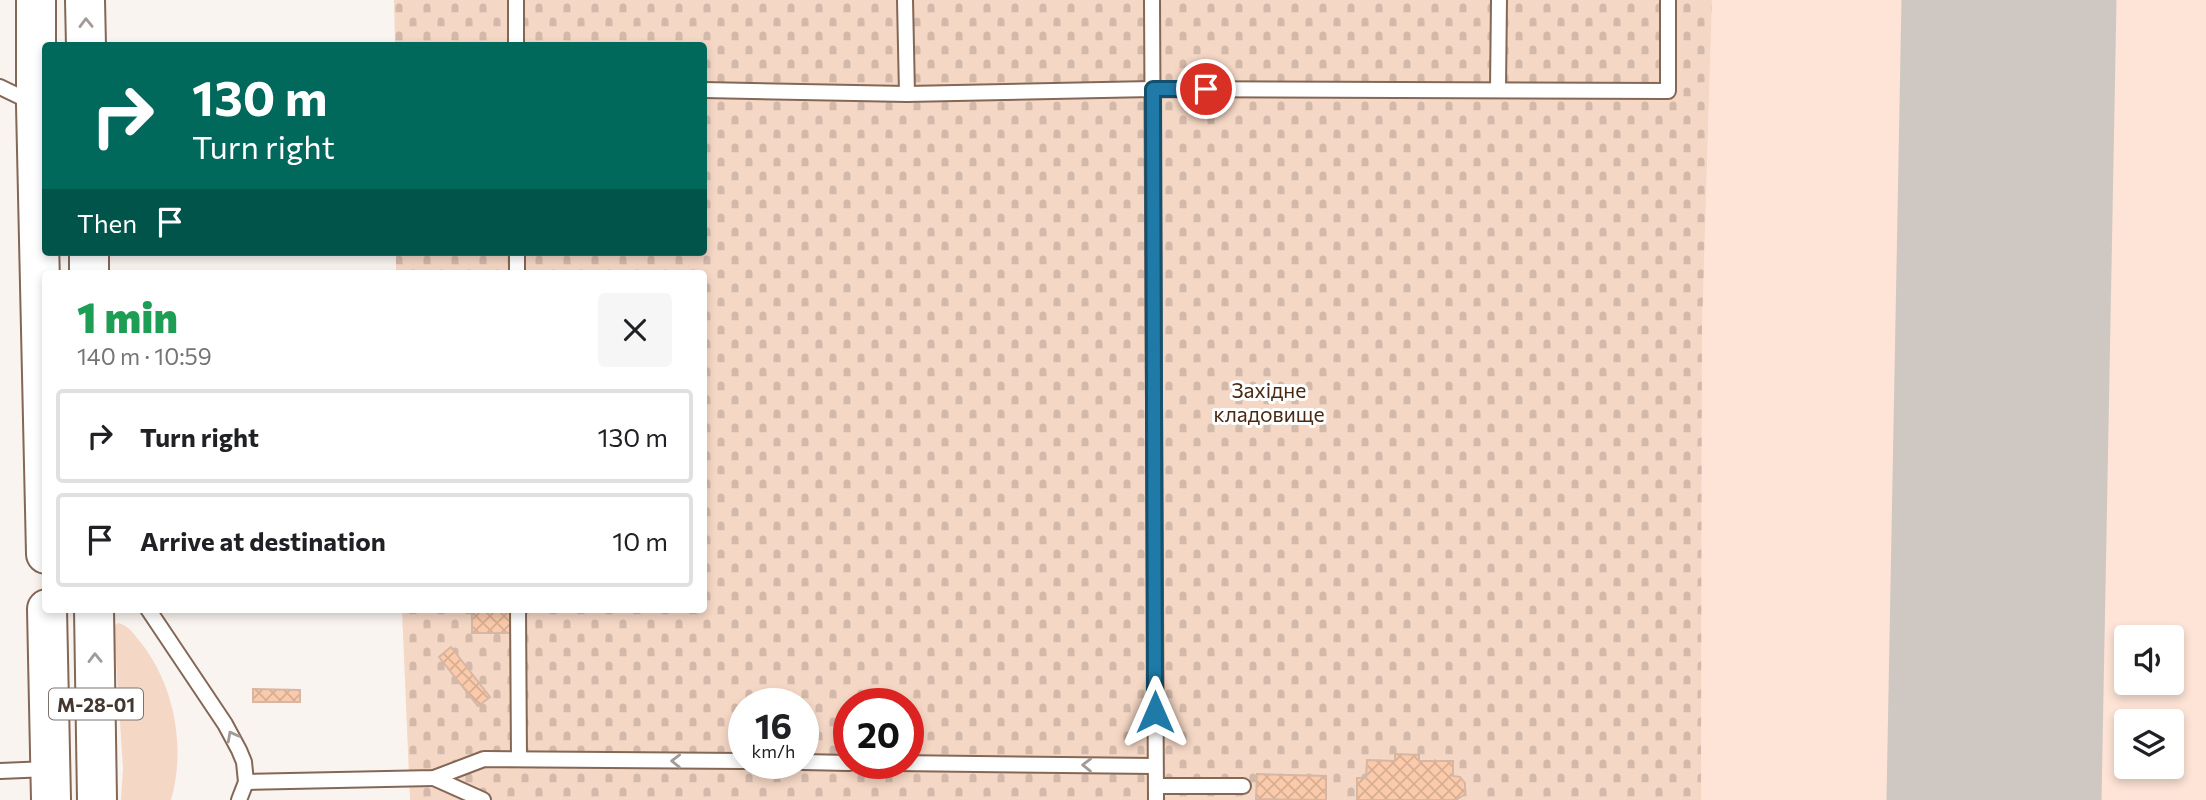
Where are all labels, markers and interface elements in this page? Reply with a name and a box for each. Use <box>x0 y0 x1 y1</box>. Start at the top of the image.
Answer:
one-way arrow <box>78 17 94 28</box>
pin <box>1176 59 1236 119</box>
text: 130 m <box>192 66 327 126</box>
icon: right <box>77 70 168 161</box>
icon: arrive <box>1187 70 1225 108</box>
text: Turn right <box>192 126 335 166</box>
icon: arrive <box>151 203 189 241</box>
text: Then <box>77 207 137 238</box>
text: 1 min <box>77 290 178 342</box>
button: close <box>598 293 672 367</box>
text: 140 m · 10:59 <box>77 342 212 370</box>
park label: Західне кладовище <box>1213 377 1325 426</box>
icon: right <box>81 417 119 455</box>
text: Turn right <box>140 421 259 452</box>
text: 130 m <box>597 421 668 452</box>
icon: arrive <box>81 521 119 559</box>
text: Arrive at destination <box>140 525 386 556</box>
text: 10 m <box>612 525 668 556</box>
map controls <box>2114 625 2184 779</box>
button: sound <box>2114 625 2184 695</box>
one-way arrow <box>87 653 103 663</box>
position arrow <box>1118 675 1192 749</box>
road number: М-28-01 <box>49 688 143 720</box>
speed limit sign: 20 <box>833 688 924 779</box>
text: 16 <box>755 703 792 746</box>
button: layers <box>2114 709 2184 779</box>
one-way arrow <box>227 731 240 743</box>
text: km/h <box>752 740 795 762</box>
one-way arrow <box>670 753 680 769</box>
one-way arrow <box>1081 757 1092 773</box>

